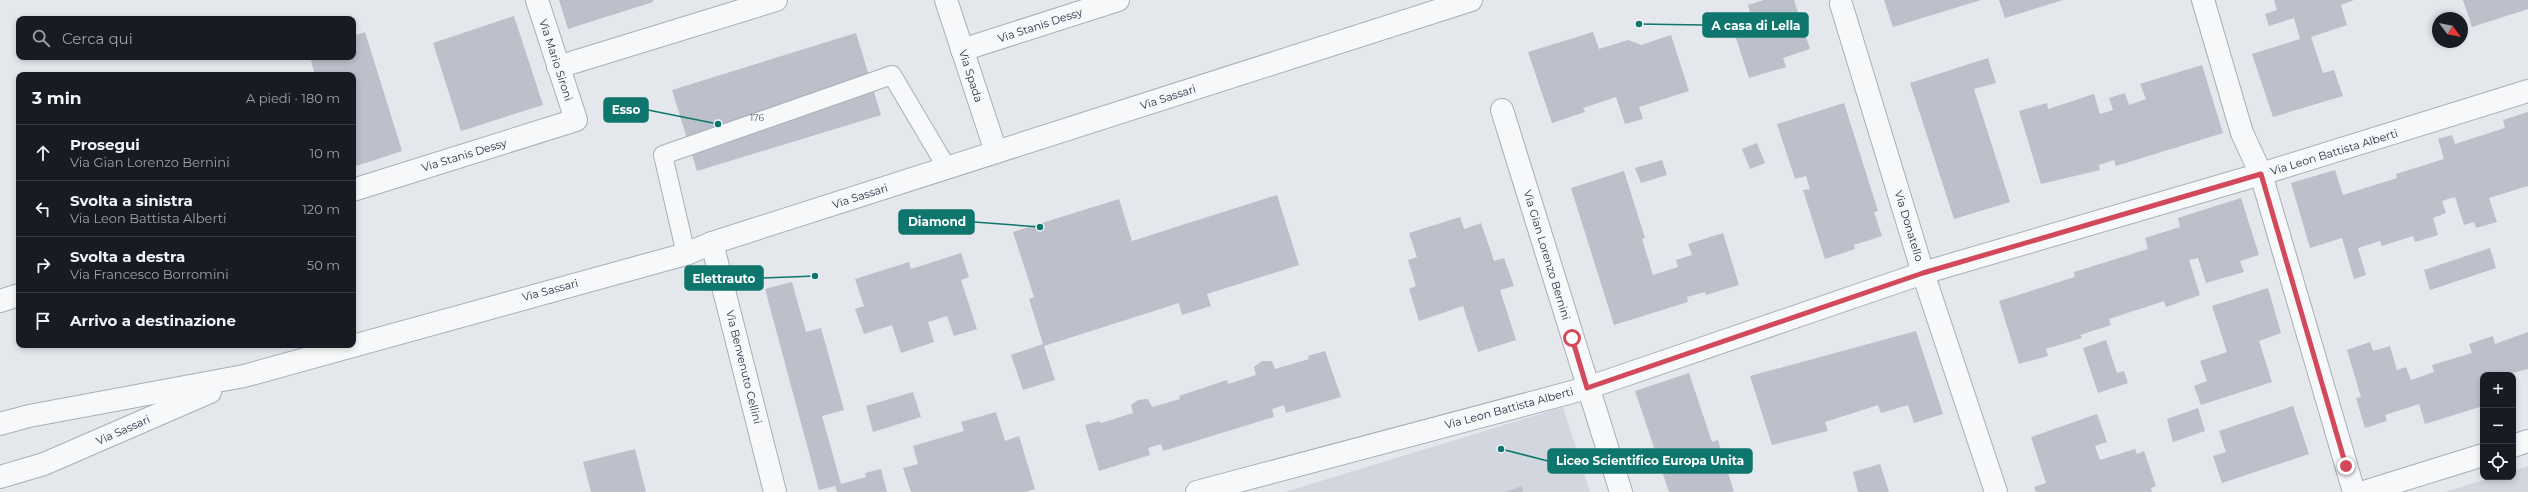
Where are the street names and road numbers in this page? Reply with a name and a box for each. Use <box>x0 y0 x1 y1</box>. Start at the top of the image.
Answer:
street label: Via Stanis Dessy <box>996 5 1084 45</box>
street label: Via Mario Sironi <box>536 17 576 103</box>
street label: Via Spada <box>956 48 986 104</box>
street label: Via Sassari <box>1138 81 1198 113</box>
street label: Via Leon Battista Alberti <box>2269 126 2399 178</box>
street label: Via Stanis Dessy <box>420 135 508 175</box>
street label: Via Sassari <box>830 180 890 212</box>
street label: Via Gian Lorenzo Bernini <box>1521 188 1573 322</box>
street label: Via Donatello <box>1892 189 1926 263</box>
street label: Via Sassari <box>520 276 580 304</box>
street label: Via Benvenuto Cellini <box>723 309 765 425</box>
street label: Via Leon Battista Alberti <box>1443 384 1575 432</box>
street label: Via Sassari <box>94 412 152 448</box>

